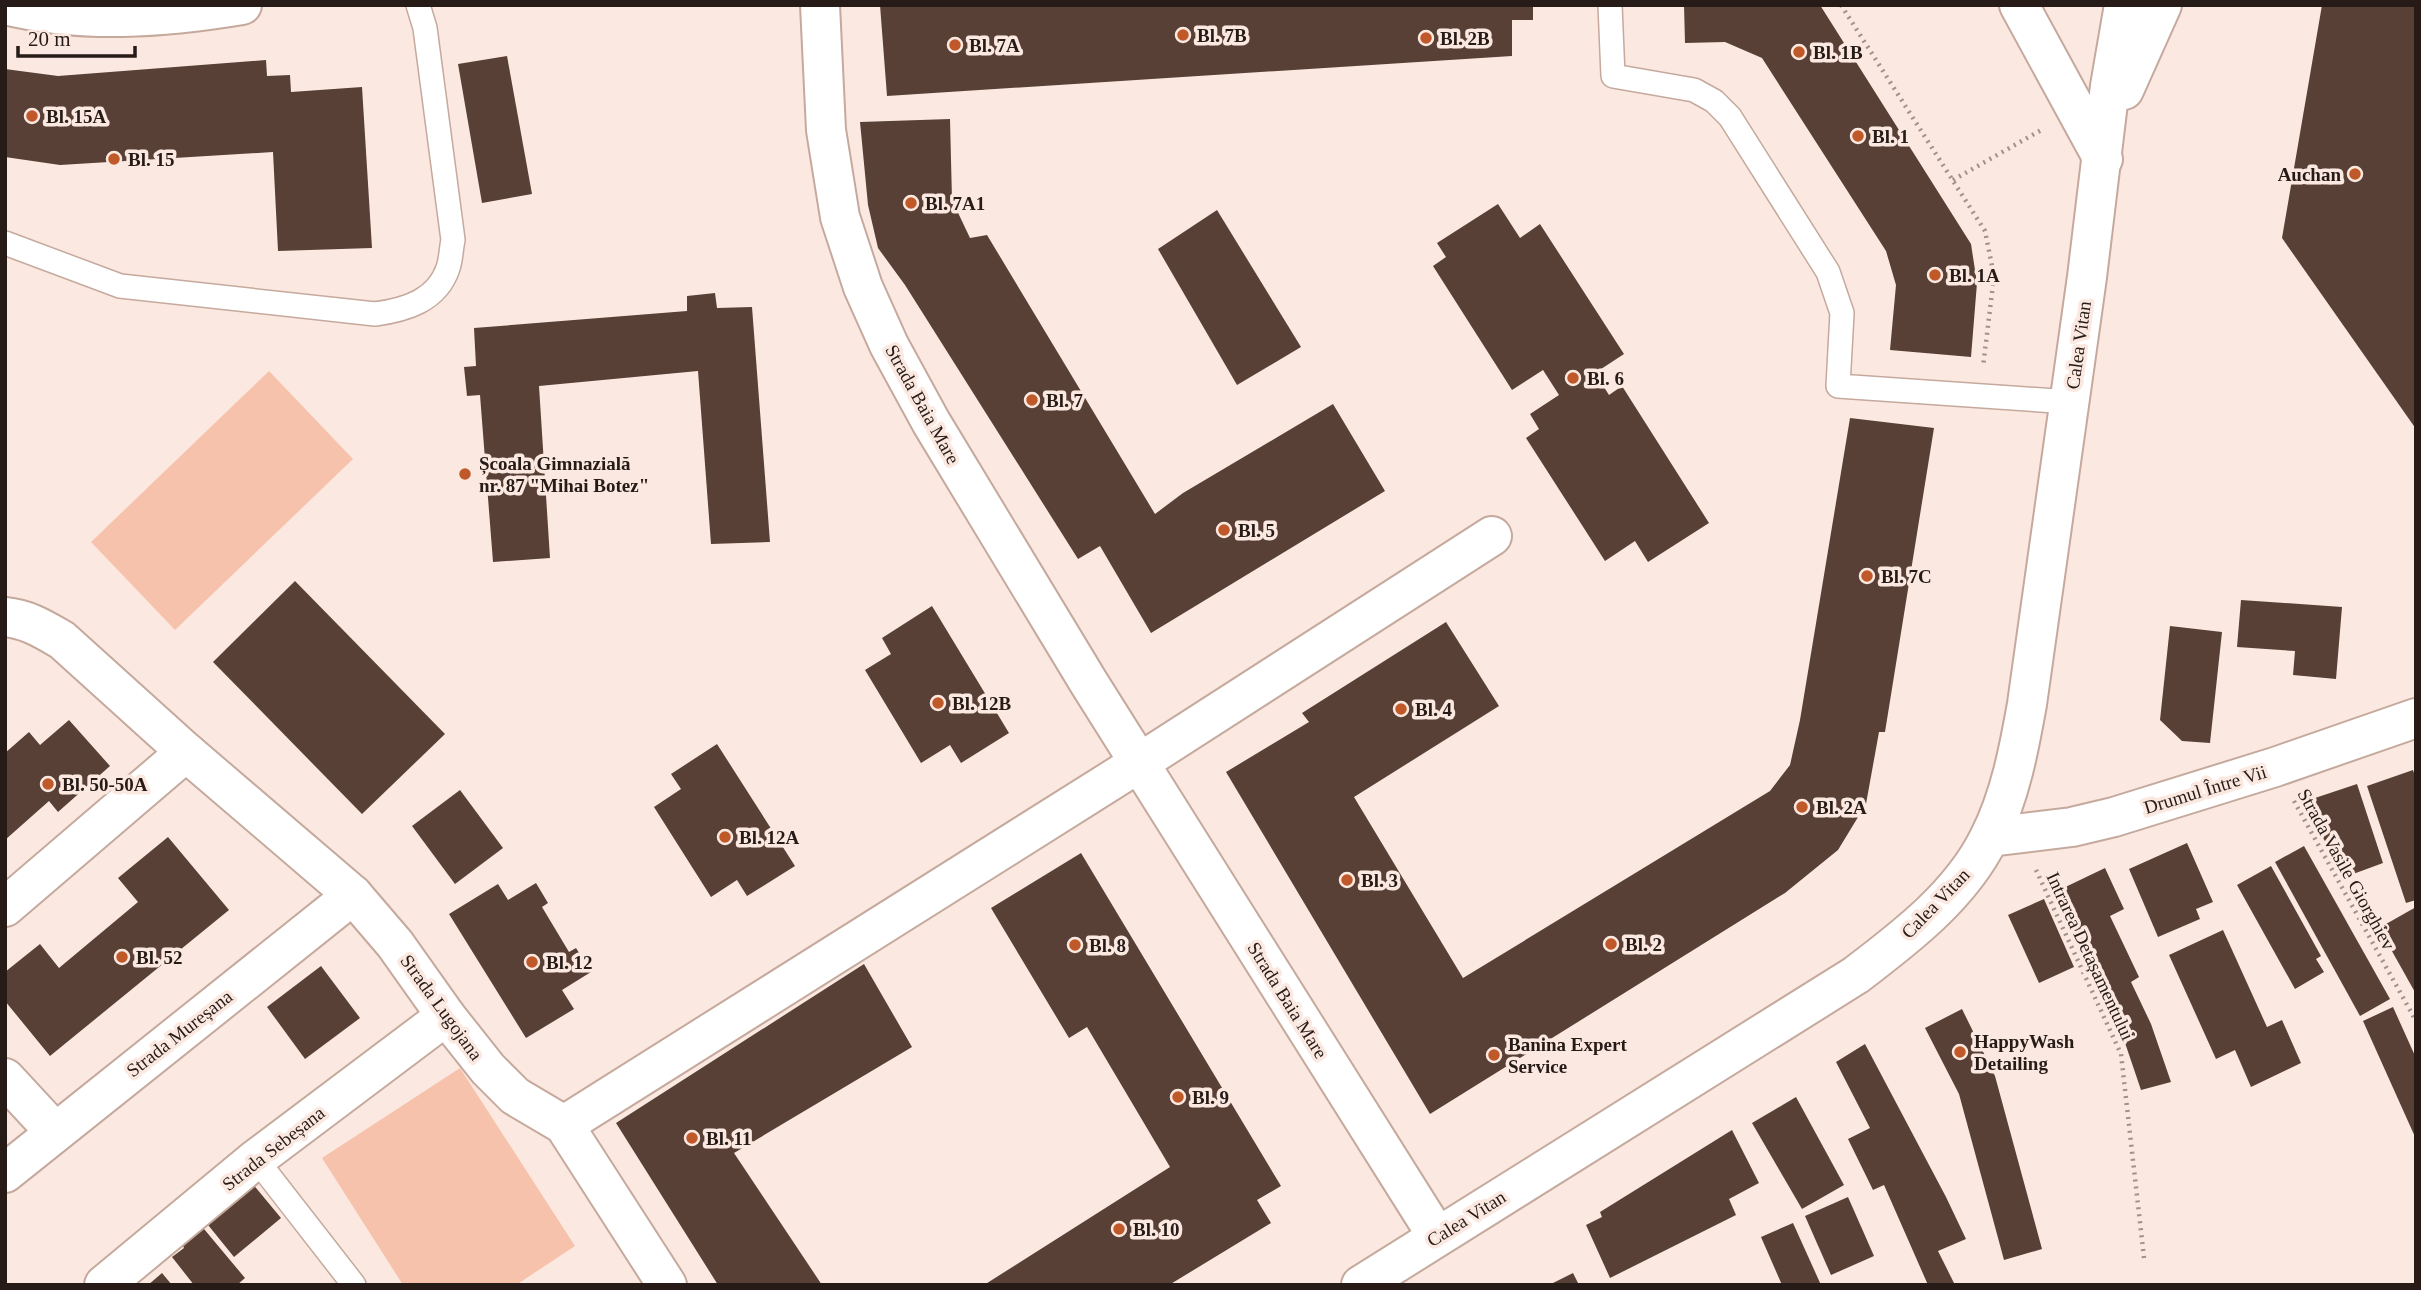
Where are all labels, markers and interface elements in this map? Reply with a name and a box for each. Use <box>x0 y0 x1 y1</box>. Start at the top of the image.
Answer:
scale bar <box>18 14 135 58</box>
place label: Bl. 7B <box>1197 25 1247 46</box>
text: 20 m <box>28 27 71 51</box>
marker: Bl. 7B <box>1175 27 1191 43</box>
place label: Bl. 2B <box>1440 28 1490 49</box>
marker: Bl. 2B <box>1418 30 1434 46</box>
place label: Bl. 7A <box>969 35 1020 56</box>
marker: Bl. 7A <box>947 37 963 53</box>
place label: Bl. 1B <box>1813 42 1863 63</box>
marker: Bl. 1B <box>1791 44 1807 60</box>
place label: Bl. 15A <box>46 106 106 127</box>
marker: Bl. 15A <box>24 108 40 124</box>
place label: Bl. 1 <box>1872 126 1909 147</box>
marker: Bl. 1 <box>1850 128 1866 144</box>
place label: Bl. 15 <box>128 149 174 170</box>
marker: Bl. 15 <box>106 151 122 167</box>
place label: Auchan <box>2278 164 2341 185</box>
marker: Auchan <box>2347 166 2363 182</box>
place label: Bl. 7A1 <box>925 193 985 214</box>
marker: Bl. 7A1 <box>903 195 919 211</box>
place label: Bl. 1A <box>1949 265 2000 286</box>
marker: Bl. 1A <box>1927 267 1943 283</box>
street label: Calea Vitan <box>2062 299 2095 390</box>
street label: Strada Baia Mare <box>881 341 964 467</box>
place label: Bl. 6 <box>1587 368 1624 389</box>
marker: Bl. 6 <box>1565 370 1581 386</box>
place label: Bl. 7 <box>1046 390 1083 411</box>
marker: Bl. 7 <box>1024 392 1040 408</box>
place label: Școala Gimnazială nr. 87 "Mihai Botez" <box>479 453 649 496</box>
marker: Școala Gimnazială nr. 87 "Mihai Botez" <box>457 466 473 482</box>
place label: Bl. 5 <box>1238 520 1275 541</box>
marker: Bl. 5 <box>1216 522 1232 538</box>
place label: Bl. 7C <box>1881 566 1932 587</box>
marker: Bl. 7C <box>1859 568 1875 584</box>
place label: Bl. 12B <box>952 693 1011 714</box>
marker: Bl. 12B <box>930 695 946 711</box>
place label: Bl. 4 <box>1415 699 1452 720</box>
marker: Bl. 4 <box>1393 701 1409 717</box>
street label: Drumul Între Vii <box>2141 761 2269 818</box>
place label: Bl. 50-50A <box>62 774 148 795</box>
marker: Bl. 50-50A <box>40 776 56 792</box>
street label: Strada Vasile Giorghiev <box>2294 785 2400 954</box>
place label: Bl. 2A <box>1816 797 1867 818</box>
marker: Bl. 2A <box>1794 799 1810 815</box>
place label: Bl. 12A <box>739 827 799 848</box>
marker: Bl. 12A <box>717 829 733 845</box>
street label: Calea Vitan <box>1897 864 1974 943</box>
street label: Intrarea Detașamentului <box>2042 869 2139 1044</box>
place label: Bl. 3 <box>1361 870 1398 891</box>
marker: Bl. 3 <box>1339 872 1355 888</box>
place label: Bl. 2 <box>1625 934 1662 955</box>
place label: Bl. 8 <box>1089 935 1126 956</box>
marker: Bl. 2 <box>1603 936 1619 952</box>
marker: Bl. 8 <box>1067 937 1083 953</box>
street label: Strada Baia Mare <box>1243 938 1332 1062</box>
place label: Bl. 52 <box>136 947 182 968</box>
marker: Bl. 52 <box>114 949 130 965</box>
street label: Strada Lugojana <box>396 951 487 1065</box>
place label: Bl. 12 <box>546 952 592 973</box>
marker: Bl. 12 <box>524 954 540 970</box>
street label: Strada Mureșana <box>122 985 237 1081</box>
place label: HappyWash Detailing <box>1974 1031 2075 1074</box>
place label: Banina Expert Service <box>1508 1034 1627 1077</box>
marker: HappyWash Detailing <box>1952 1044 1968 1060</box>
marker: Banina Expert Service <box>1486 1047 1502 1063</box>
place label: Bl. 9 <box>1192 1087 1229 1108</box>
marker: Bl. 9 <box>1170 1089 1186 1105</box>
street label: Strada Sebeșana <box>218 1102 329 1195</box>
place label: Bl. 11 <box>706 1128 751 1149</box>
marker: Bl. 11 <box>684 1130 700 1146</box>
street label: Calea Vitan <box>1423 1186 1510 1251</box>
place label: Bl. 10 <box>1133 1219 1179 1240</box>
marker: Bl. 10 <box>1111 1221 1127 1237</box>

